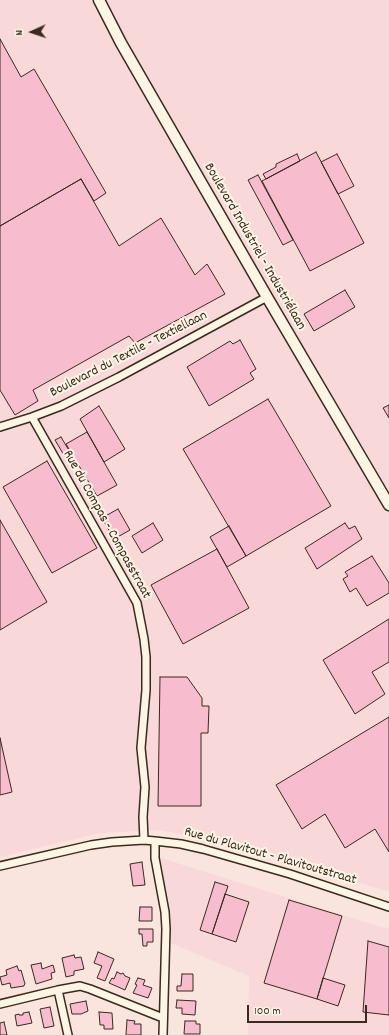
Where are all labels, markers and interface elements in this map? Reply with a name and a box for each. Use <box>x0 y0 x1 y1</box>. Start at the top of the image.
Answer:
north arrow <box>12 12 52 52</box>
text: N <box>12 29 28 36</box>
street label: Boulevard Industriel - Industriélaan <box>199 161 309 333</box>
street label: Boulevard du Textile - Textiellaan <box>48 308 210 402</box>
street label: Rue du Compas - Compasstraat <box>58 448 154 602</box>
street label: Rue du Plavitout - Plavitoutstraat <box>182 824 358 890</box>
scale bar <box>249 997 369 1023</box>
text: 100 m <box>254 1003 281 1020</box>

